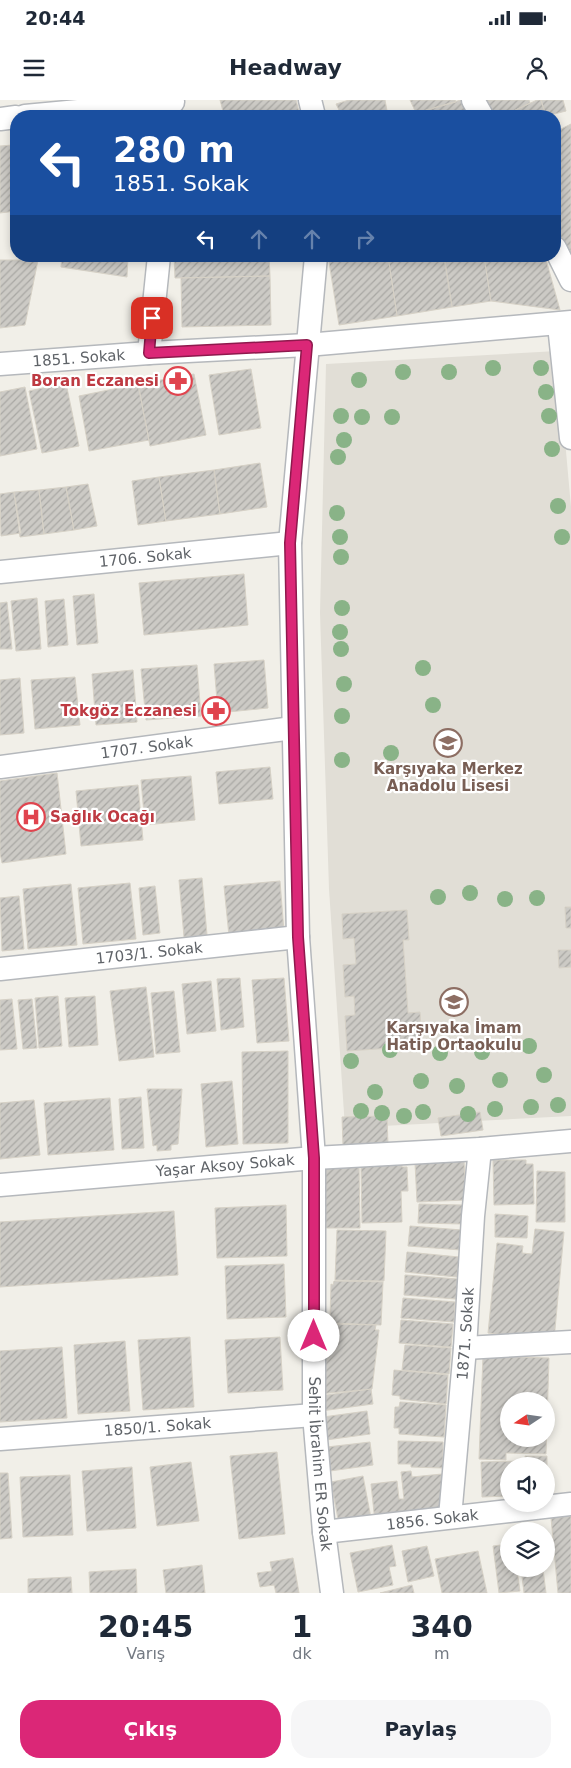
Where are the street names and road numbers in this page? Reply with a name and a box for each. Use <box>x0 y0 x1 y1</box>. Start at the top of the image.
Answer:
street label: 1851. Sokak <box>32 346 126 371</box>
street label: 1706. Sokak <box>98 544 193 571</box>
street label: 1707. Sokak <box>100 732 194 763</box>
street label: 1703/1. Sokak <box>95 938 204 968</box>
street label: Yaşar Aksoy Sokak <box>154 1151 295 1181</box>
street label: 1871. Sokak <box>453 1287 478 1381</box>
street label: Sehit İbrahim ER Sokak <box>305 1377 335 1553</box>
street label: 1850/1. Sokak <box>103 1414 212 1440</box>
street label: 1856. Sokak <box>385 1506 480 1534</box>

